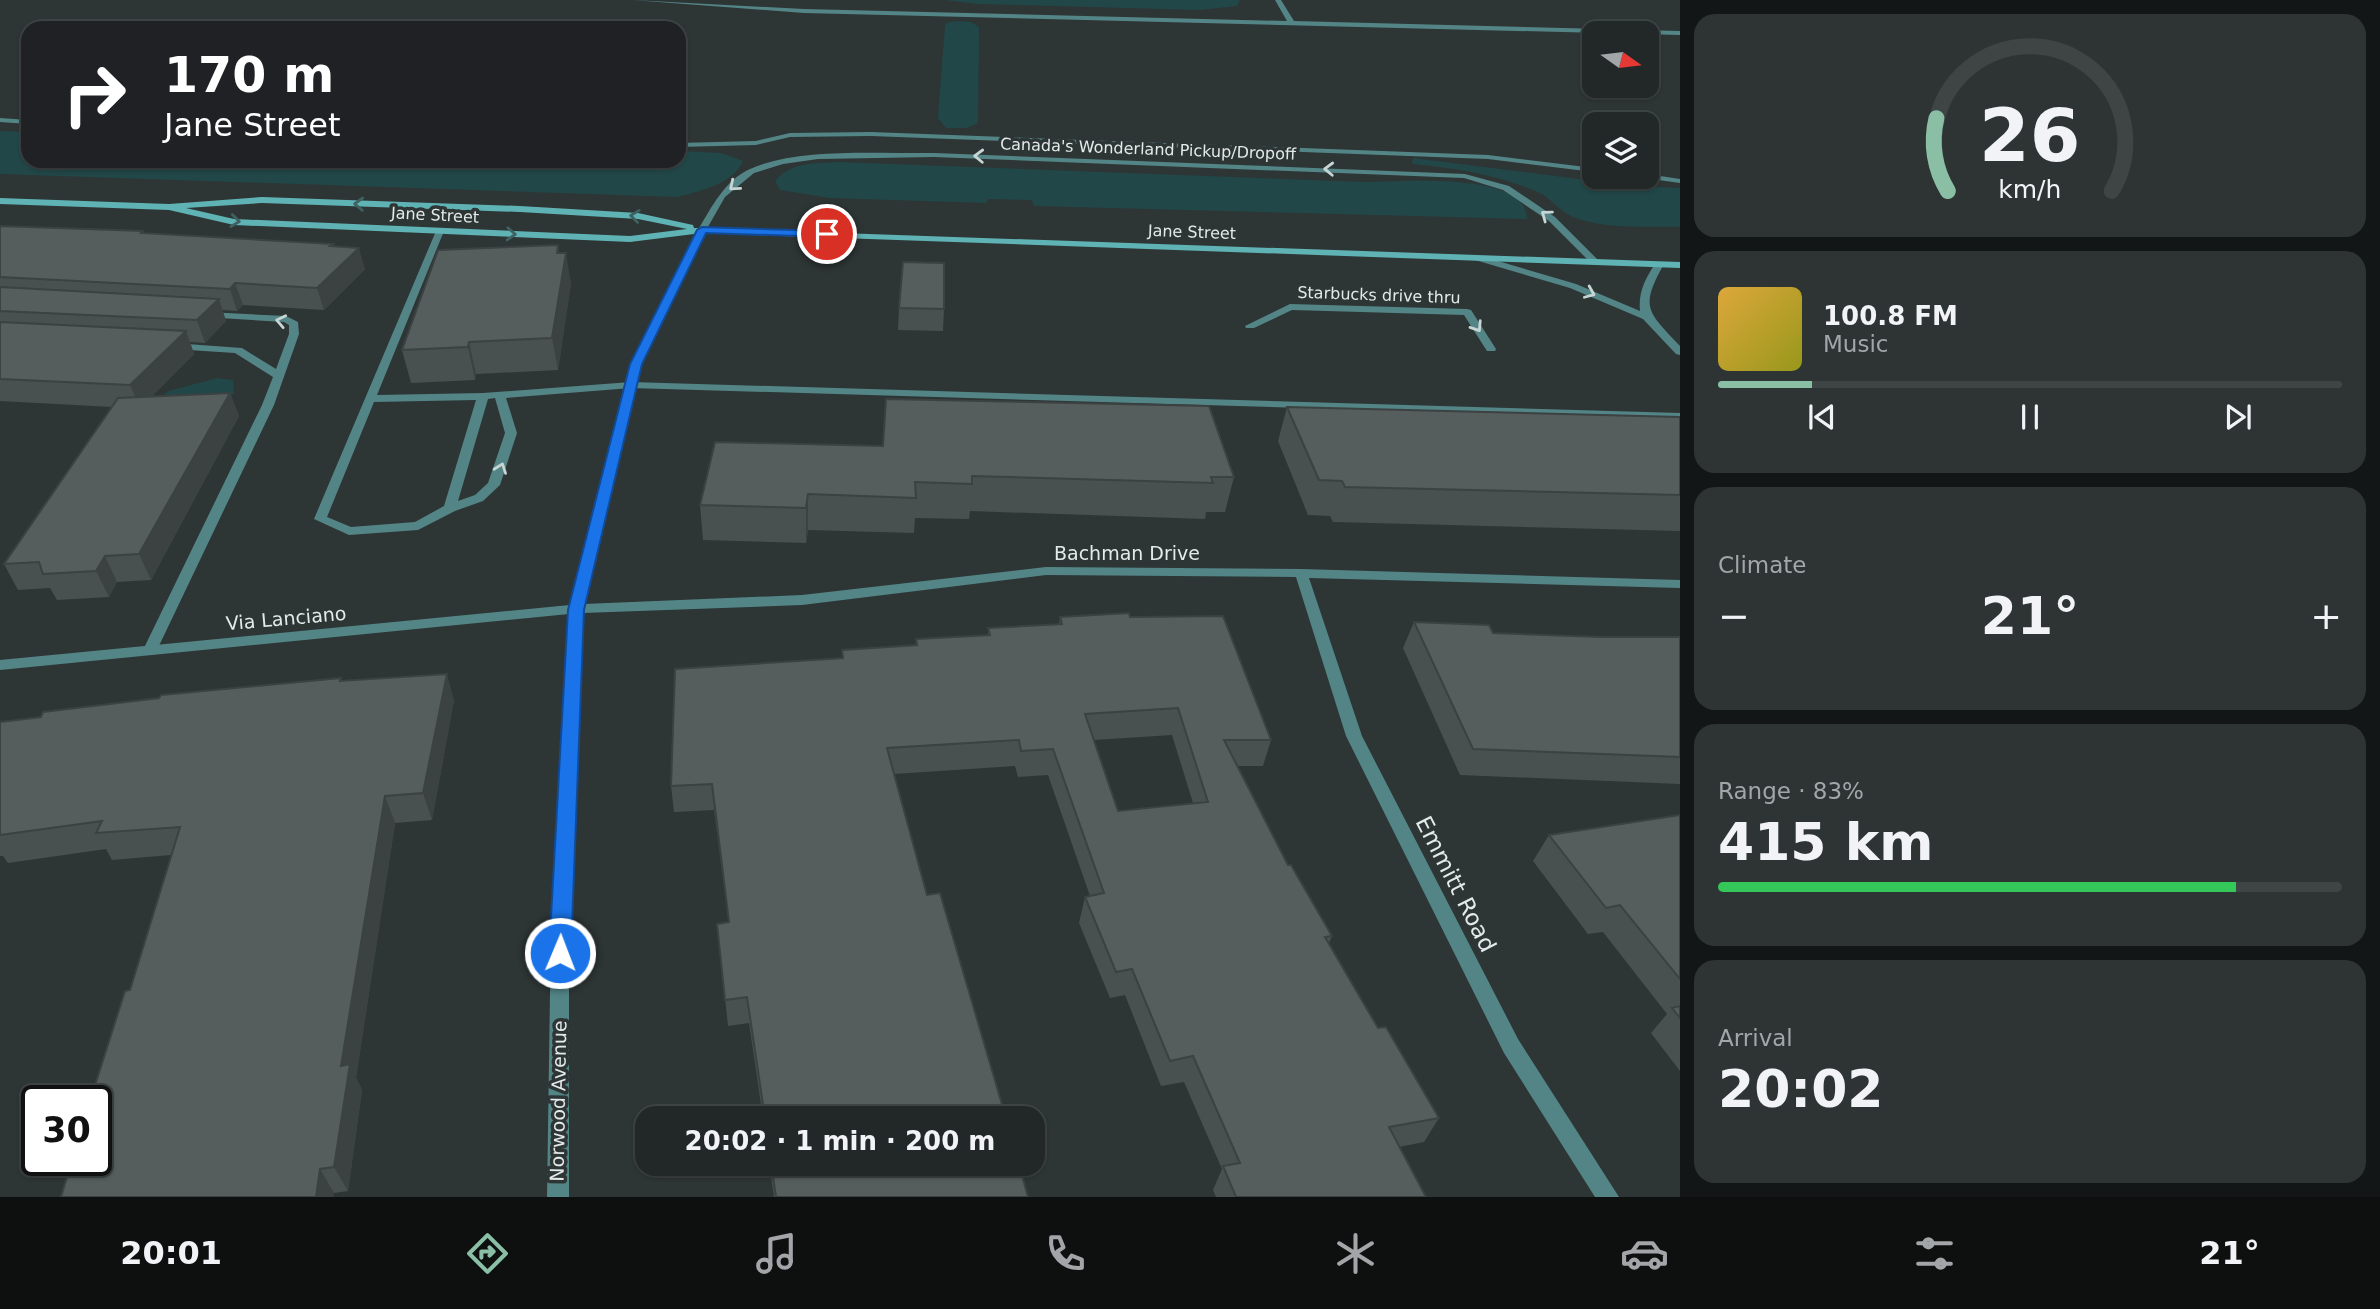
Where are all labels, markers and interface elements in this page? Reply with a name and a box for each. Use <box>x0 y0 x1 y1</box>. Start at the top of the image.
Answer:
north arrow <box>1582 21 1659 98</box>
map controls <box>1582 21 1659 189</box>
text: 170 m <box>164 47 334 104</box>
icon: right <box>49 49 140 140</box>
text: 26 <box>1979 94 2081 179</box>
text: Jane Street <box>164 106 340 144</box>
button: layers <box>1582 112 1659 189</box>
street label: Canada's Wonderland Pickup/Dropoff <box>1000 134 1297 164</box>
one-way arrow <box>973 149 984 164</box>
one-way arrow <box>1323 162 1334 177</box>
text: km/h <box>1998 175 2062 204</box>
one-way arrow <box>729 178 742 190</box>
one-way arrow <box>353 196 364 211</box>
street label: Jane Street <box>389 203 480 227</box>
pin <box>797 204 857 264</box>
one-way arrow <box>629 209 641 224</box>
one-way arrow <box>1541 211 1554 223</box>
one-way arrow <box>229 213 241 228</box>
icon: arrive <box>808 215 846 253</box>
street label: Jane Street <box>1147 221 1236 243</box>
one-way arrow <box>506 226 517 241</box>
street label: Starbucks drive thru <box>1297 283 1461 307</box>
one-way arrow <box>1582 285 1595 299</box>
text: 100.8 FM <box>1823 301 1958 331</box>
one-way arrow <box>275 314 287 329</box>
one-way arrow <box>1468 320 1481 333</box>
text: Music <box>1823 331 1888 357</box>
icon: previous <box>1803 398 1841 436</box>
icon: pause <box>2011 398 2049 436</box>
icon: next <box>2219 398 2257 436</box>
one-way arrow <box>492 463 506 475</box>
street label: Bachman Drive <box>1054 542 1200 564</box>
text: Climate <box>1718 552 1807 578</box>
text: 21° <box>1981 586 2079 646</box>
text: − <box>1718 594 1750 638</box>
text: + <box>2310 594 2342 638</box>
street label: Via Lanciano <box>225 602 347 634</box>
text: Range · 83% <box>1718 778 1864 804</box>
street label: Emmitt Road <box>1411 812 1501 956</box>
text: 415 km <box>1718 812 1933 872</box>
position arrow <box>523 916 597 990</box>
street label: Norwood Avenue <box>546 1020 570 1182</box>
text: Arrival <box>1718 1025 1793 1051</box>
text: 20:02 <box>1718 1059 1884 1119</box>
speed limit sign: 30 <box>21 1085 112 1176</box>
text: 20:02 · 1 min · 200 m <box>685 1126 995 1156</box>
icon: directions <box>463 1229 512 1278</box>
icon: music <box>752 1229 801 1278</box>
icon: phone <box>1041 1229 1090 1278</box>
icon: climate <box>1331 1229 1380 1278</box>
icon: car <box>1620 1229 1669 1278</box>
icon: filters <box>1910 1229 1959 1278</box>
text: 20:01 <box>120 1234 222 1272</box>
text: 21° <box>2199 1234 2260 1272</box>

